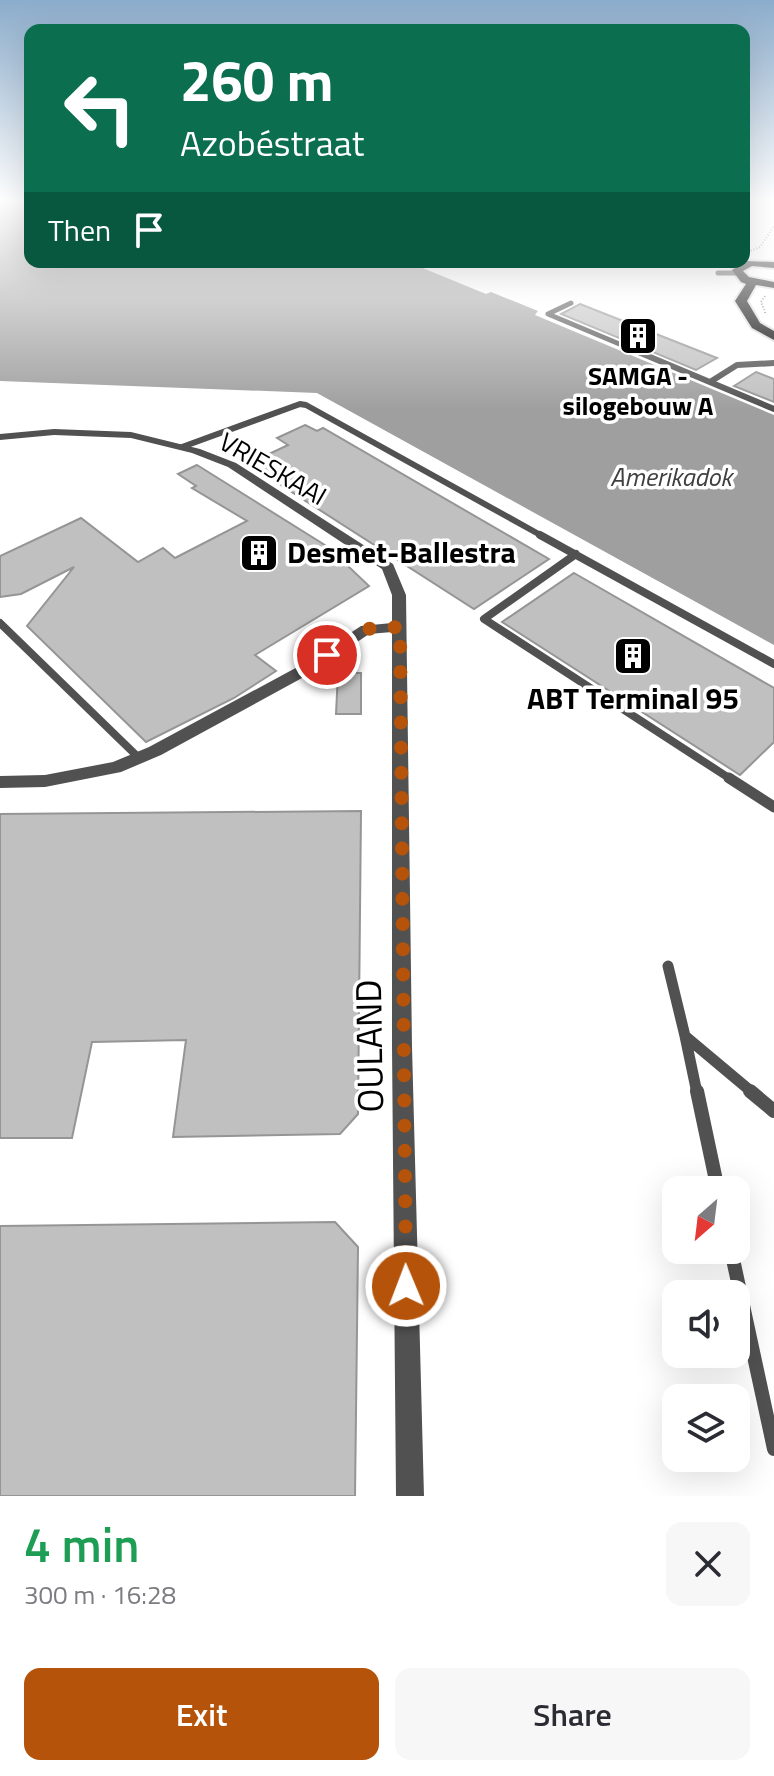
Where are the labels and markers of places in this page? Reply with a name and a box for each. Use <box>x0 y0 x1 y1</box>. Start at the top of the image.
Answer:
building icon: SAMGA - silogebouw A <box>617 315 659 357</box>
place label: SAMGA - silogebouw A <box>563 356 714 425</box>
place label: Desmet-Ballestra <box>287 529 516 575</box>
building icon: Desmet-Ballestra <box>238 532 280 574</box>
pin <box>293 621 361 689</box>
building icon: ABT Terminal 95 <box>612 635 654 677</box>
place label: ABT Terminal 95 <box>527 675 739 721</box>

